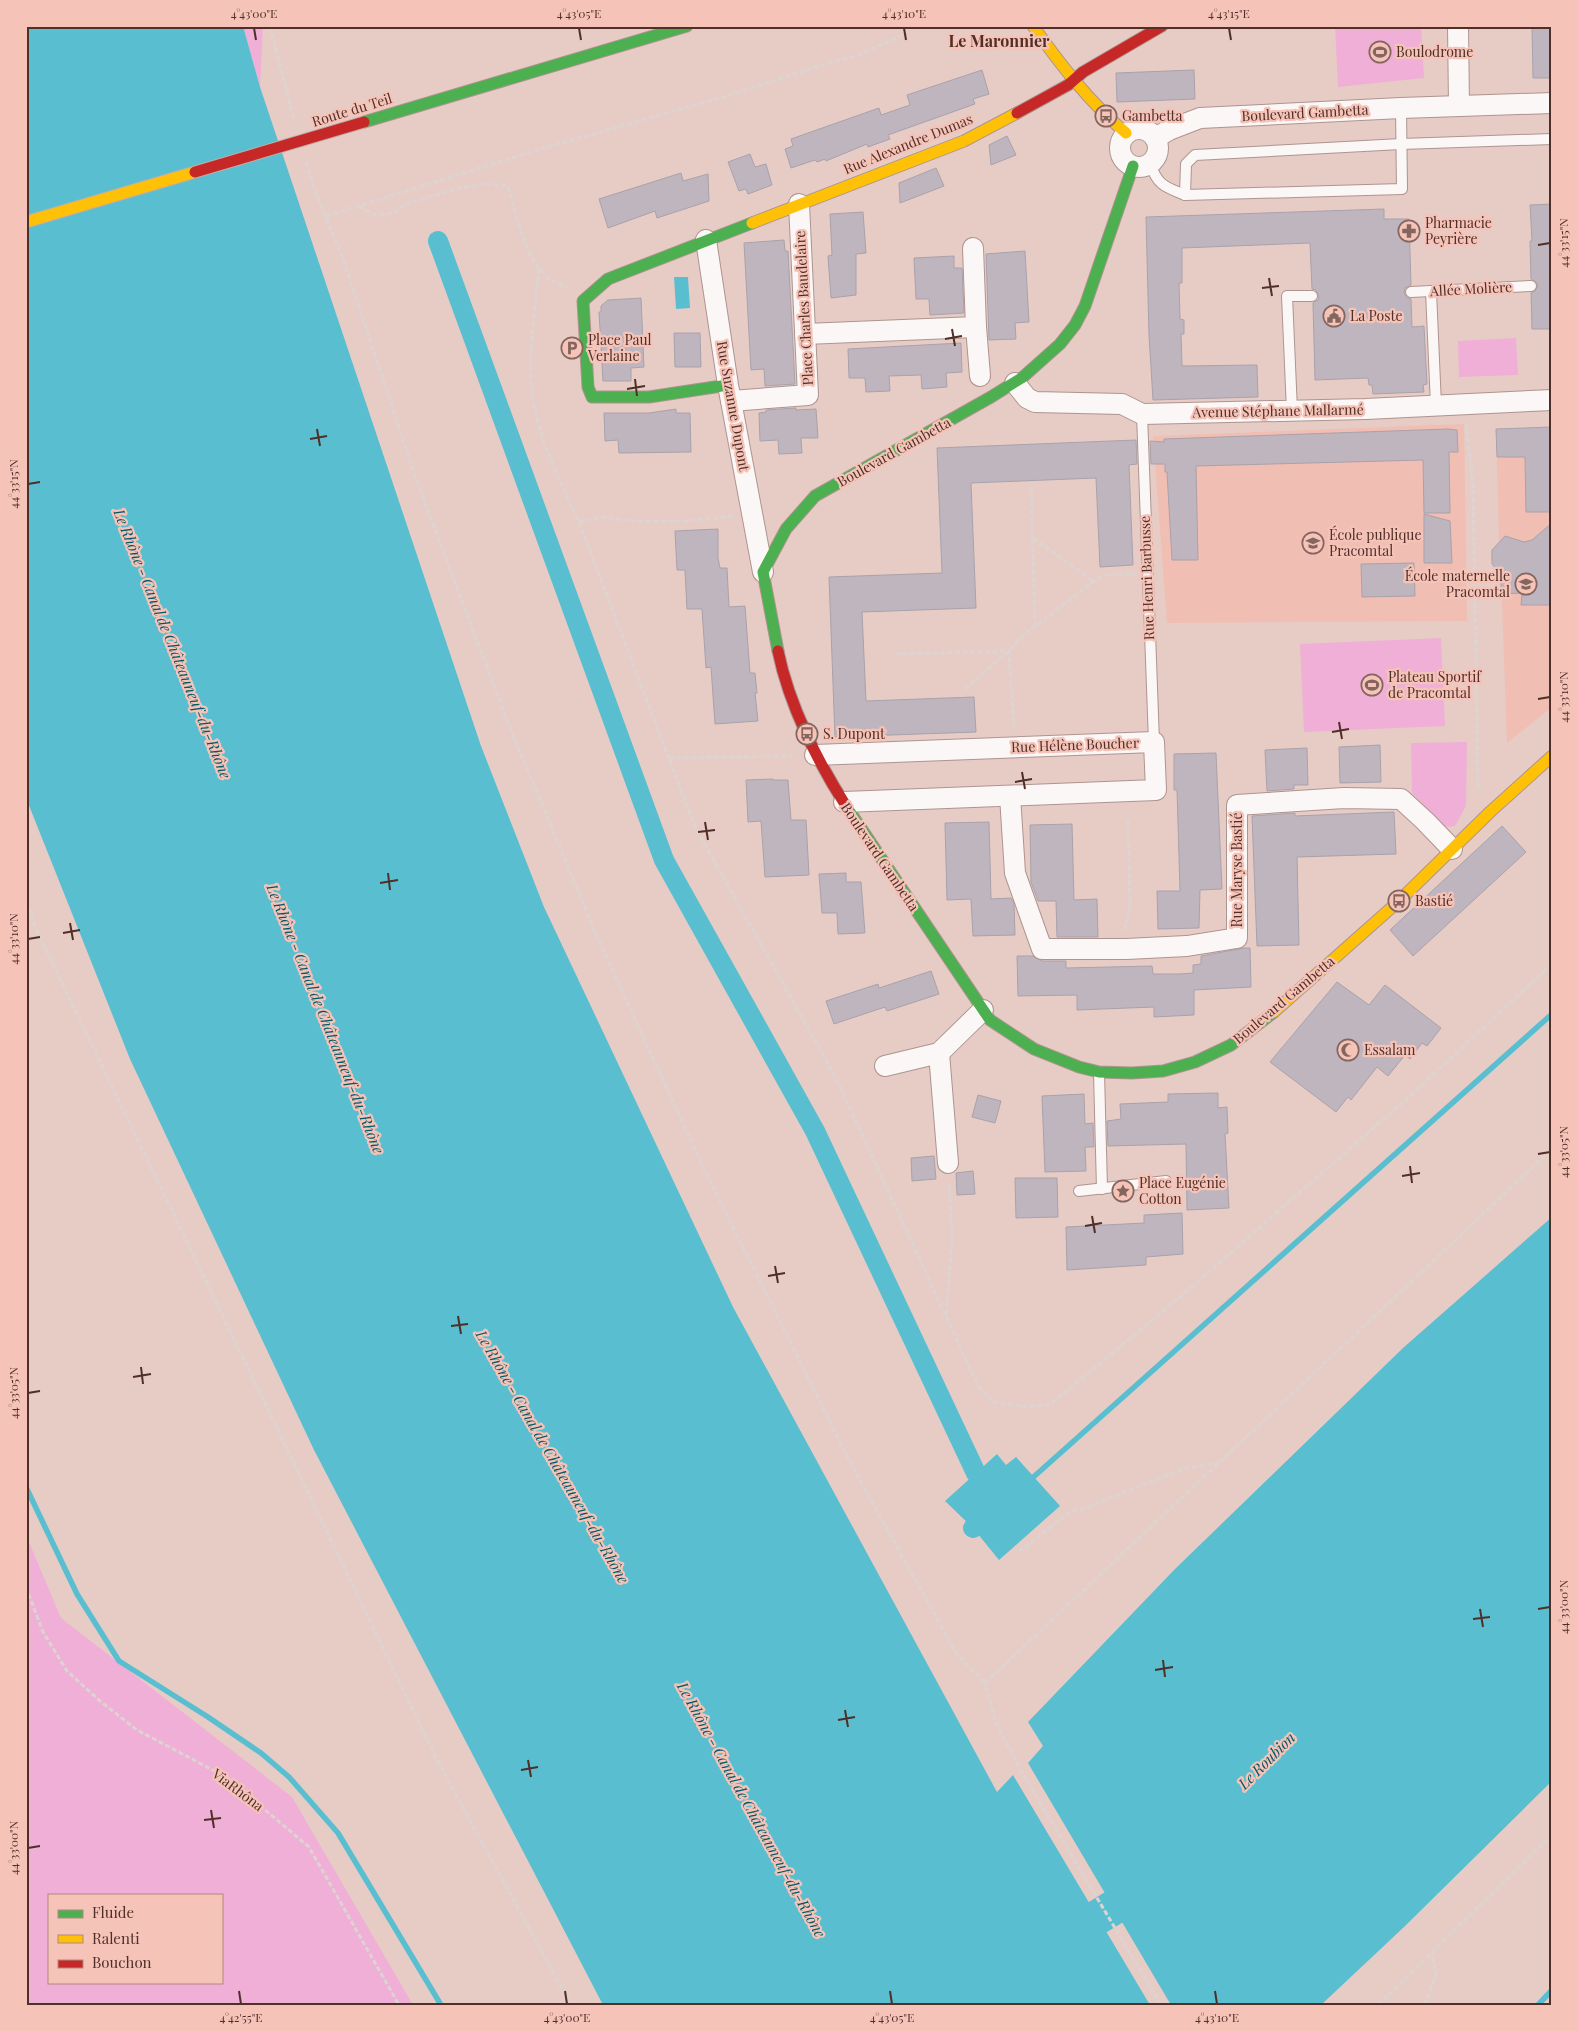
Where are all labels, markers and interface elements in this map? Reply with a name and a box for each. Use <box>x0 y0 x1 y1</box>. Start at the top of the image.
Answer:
text: 4°43'00"E <box>231 5 277 21</box>
text: 4°43'05"E <box>557 5 601 21</box>
text: 4°43'10"E <box>882 5 926 21</box>
text: 4°43'15"E <box>1208 5 1250 21</box>
district label: Le Maronnier <box>948 30 1050 51</box>
sports icon: Boulodrome <box>1368 40 1392 64</box>
place label: Boulodrome <box>1396 42 1473 61</box>
street label: Route du Teil <box>309 88 394 131</box>
street label: Boulevard Gambetta <box>1241 100 1369 125</box>
bus stop icon: Gambetta <box>1094 104 1118 128</box>
place label: Gambetta <box>1122 106 1182 125</box>
street label: Rue Alexandre Dumas <box>840 109 975 178</box>
place label: Pharmacie Peyrière <box>1425 213 1492 248</box>
text: 44°33'15"N <box>1555 218 1571 268</box>
pharmacy icon: Pharmacie Peyrière <box>1397 219 1421 243</box>
street label: Place Charles Baudelaire <box>790 230 817 386</box>
street label: Allée Molière <box>1429 277 1512 300</box>
public building icon: La Poste <box>1322 304 1346 328</box>
place label: La Poste <box>1350 306 1403 325</box>
place label: Place Paul Verlaine <box>587 330 652 365</box>
parking icon: Place Paul Verlaine <box>560 336 584 360</box>
street label: Rue Suzanne Dupont <box>713 339 754 473</box>
street label: Avenue Stéphane Mallarmé <box>1191 400 1364 422</box>
street label: Boulevard Gambetta <box>834 412 954 491</box>
text: 44°33'15"N <box>5 459 21 509</box>
water label: Le Rhône - Canal de Châteauneuf-du-Rhône <box>109 505 237 782</box>
street label: Rue Henri Barbusse <box>1135 515 1158 641</box>
place label: École publique Pracomtal <box>1329 525 1422 560</box>
school or university icon: École publique Pracomtal <box>1301 531 1325 555</box>
place label: École maternelle Pracomtal <box>1405 566 1510 601</box>
school or university icon: École maternelle Pracomtal <box>1514 572 1538 596</box>
place label: Plateau Sportif de Pracomtal <box>1388 667 1482 702</box>
text: 44°33'10"N <box>1555 671 1571 723</box>
sports icon: Plateau Sportif de Pracomtal <box>1360 673 1384 697</box>
bus stop icon: S. Dupont <box>795 722 819 746</box>
place label: S. Dupont <box>823 724 886 743</box>
street label: Rue Hélène Boucher <box>1011 733 1140 756</box>
street label: Boulevard Gambetta <box>837 799 924 915</box>
street label: Rue Maryse Bastié <box>1227 813 1246 927</box>
water label: Le Rhône - Canal de Châteauneuf-du-Rhône <box>262 880 390 1157</box>
bus stop icon: Bastié <box>1387 889 1411 913</box>
place label: Bastié <box>1415 891 1453 910</box>
text: 44°33'10"N <box>5 913 21 965</box>
street label: Boulevard Gambetta <box>1229 951 1339 1048</box>
mosque icon: Essalam <box>1336 1038 1360 1062</box>
place label: Essalam <box>1364 1040 1416 1059</box>
text: 44°33'05"N <box>1555 1125 1571 1178</box>
place label: Place Eugénie Cotton <box>1139 1173 1226 1208</box>
place icon: Place Eugénie Cotton <box>1111 1179 1135 1203</box>
water label: Le Rhône - Canal de Châteauneuf-du-Rhône <box>471 1325 634 1587</box>
text: 44°33'05"N <box>5 1366 21 1419</box>
text: 44°33'00"N <box>1555 1579 1571 1634</box>
water label: Le Rhône - Canal de Châteauneuf-du-Rhône <box>673 1677 831 1941</box>
water label: Le Roubion <box>1233 1727 1299 1794</box>
street label: ViaRhôna <box>208 1763 268 1815</box>
text: 44°33'00"N <box>5 1820 21 1875</box>
legend <box>48 1894 222 1984</box>
text: Fluide <box>92 1902 134 1922</box>
text: Ralenti <box>92 1928 140 1948</box>
text: Bouchon <box>92 1952 152 1972</box>
text: 4°42'55"E <box>219 2009 263 2025</box>
text: 4°43'00"E <box>544 2009 590 2025</box>
text: 4°43'05"E <box>870 2009 914 2025</box>
text: 4°43'10"E <box>1195 2009 1239 2025</box>

